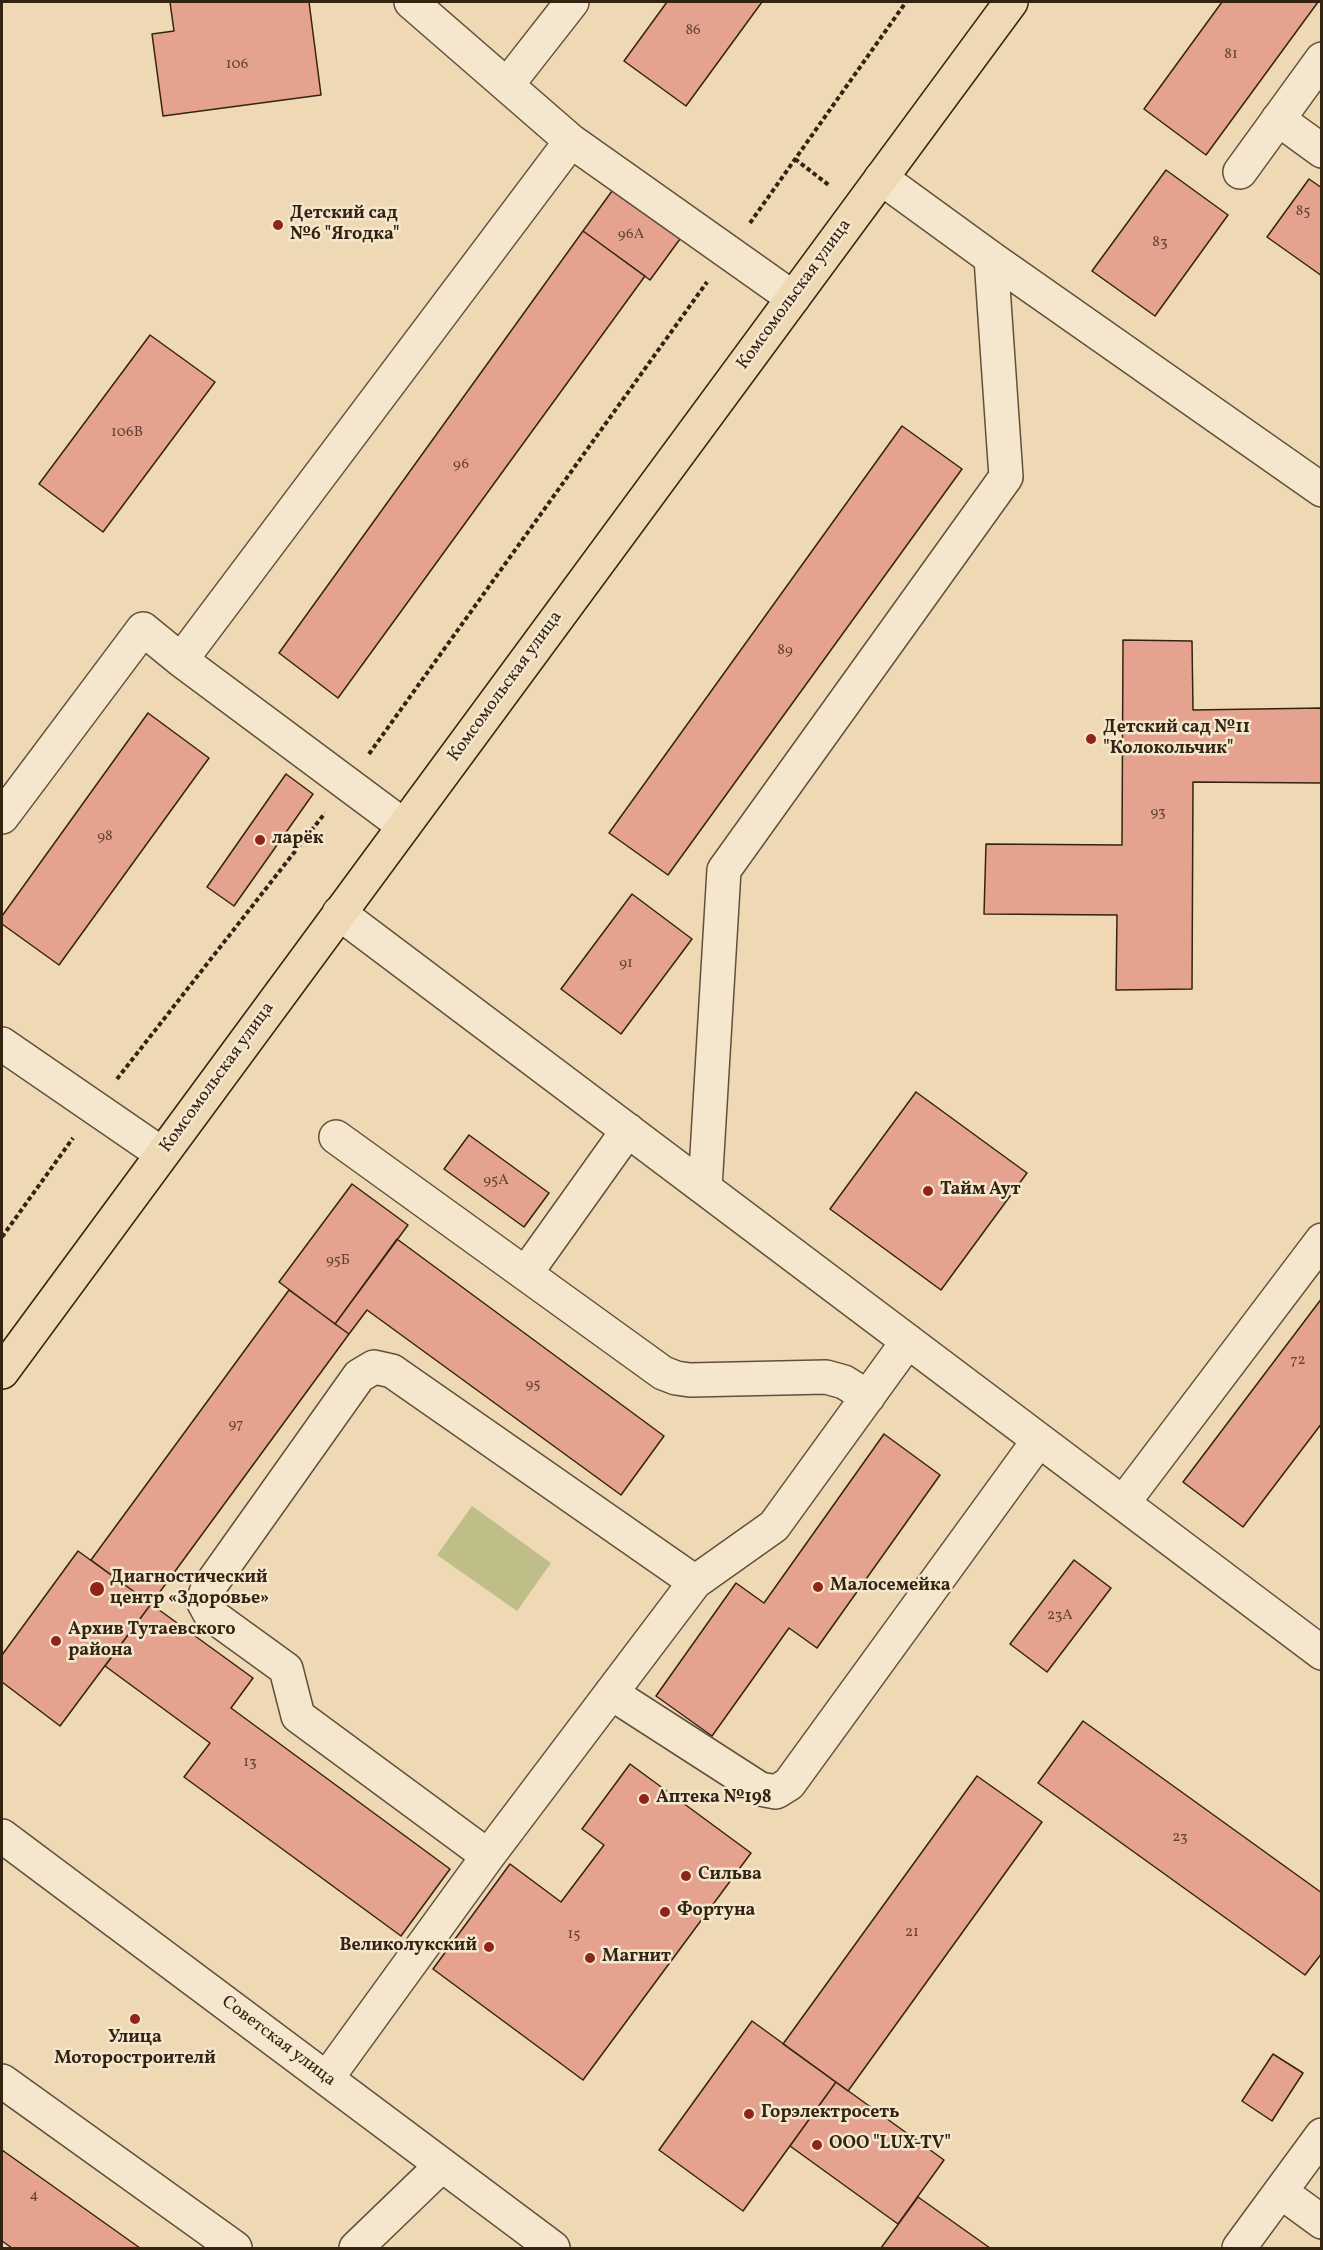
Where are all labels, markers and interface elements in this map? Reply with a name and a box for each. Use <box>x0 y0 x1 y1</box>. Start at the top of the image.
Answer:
house number: 86 <box>685 22 701 40</box>
house number: 81 <box>1224 46 1238 64</box>
house number: 106 <box>226 56 248 74</box>
house number: 85 <box>1296 203 1310 221</box>
place label: Детский сад №6 "Ягодка" <box>290 204 400 246</box>
street label: Комсомольская улица <box>733 216 857 374</box>
marker: Детский сад №6 "Ягодка" <box>271 218 285 232</box>
house number: 96А <box>618 226 644 244</box>
house number: 83 <box>1152 234 1168 252</box>
house number: 106В <box>111 424 143 442</box>
house number: 96 <box>453 456 469 474</box>
street label: Комсомольская улица <box>444 608 568 766</box>
house number: 89 <box>777 642 793 660</box>
place label: Детский сад №11 "Колокольчик" <box>1103 718 1250 760</box>
marker: Детский сад №11 "Колокольчик" <box>1084 732 1098 746</box>
house number: 93 <box>1150 804 1166 822</box>
house number: 98 <box>97 828 113 846</box>
place label: ларёк <box>272 829 323 851</box>
marker: ларёк <box>253 833 267 847</box>
house number: 91 <box>619 955 633 973</box>
street label: Комсомольская улица <box>156 999 280 1157</box>
house number: 95А <box>483 1172 509 1190</box>
place label: Тайм Аут <box>940 1180 1021 1202</box>
marker: Тайм Аут <box>921 1184 935 1198</box>
house number: 95Б <box>326 1252 350 1270</box>
house number: 72 <box>1290 1352 1306 1370</box>
house number: 95 <box>526 1376 540 1394</box>
house number: 97 <box>228 1416 244 1434</box>
place label: Диагностический центр «Здоровье» <box>110 1568 269 1610</box>
place label: Малосемейка <box>830 1576 950 1598</box>
marker: Диагностический центр «Здоровье» <box>88 1580 106 1598</box>
marker: Малосемейка <box>811 1580 825 1594</box>
house number: 23А <box>1047 1607 1073 1625</box>
place label: Архив Тутаевского района <box>68 1620 235 1662</box>
marker: Архив Тутаевского района <box>49 1634 63 1648</box>
house number: 13 <box>243 1754 257 1772</box>
place label: Аптека №198 <box>656 1788 772 1810</box>
marker: Аптека №198 <box>637 1792 651 1806</box>
house number: 23 <box>1172 1829 1188 1847</box>
place label: Сильва <box>698 1865 762 1887</box>
marker: Сильва <box>679 1869 693 1883</box>
place label: Фортуна <box>677 1901 755 1923</box>
marker: Фортуна <box>658 1905 672 1919</box>
house number: 21 <box>905 1924 919 1942</box>
house number: 15 <box>567 1926 581 1944</box>
place label: Великолукский <box>339 1936 477 1958</box>
marker: Великолукский <box>482 1940 496 1954</box>
place label: Магнит <box>602 1947 671 1969</box>
marker: Магнит <box>583 1951 597 1965</box>
street label: Советская улица <box>217 1992 339 2092</box>
marker: Улица Моторостроителй <box>128 2012 142 2026</box>
place label: Улица Моторостроителй <box>54 2028 216 2070</box>
place label: Горэлектросеть <box>761 2103 899 2125</box>
marker: Горэлектросеть <box>742 2107 756 2121</box>
place label: ООО "LUX-TV" <box>829 2134 951 2156</box>
marker: ООО "LUX-TV" <box>810 2138 824 2152</box>
house number: 4 <box>30 2187 38 2205</box>

